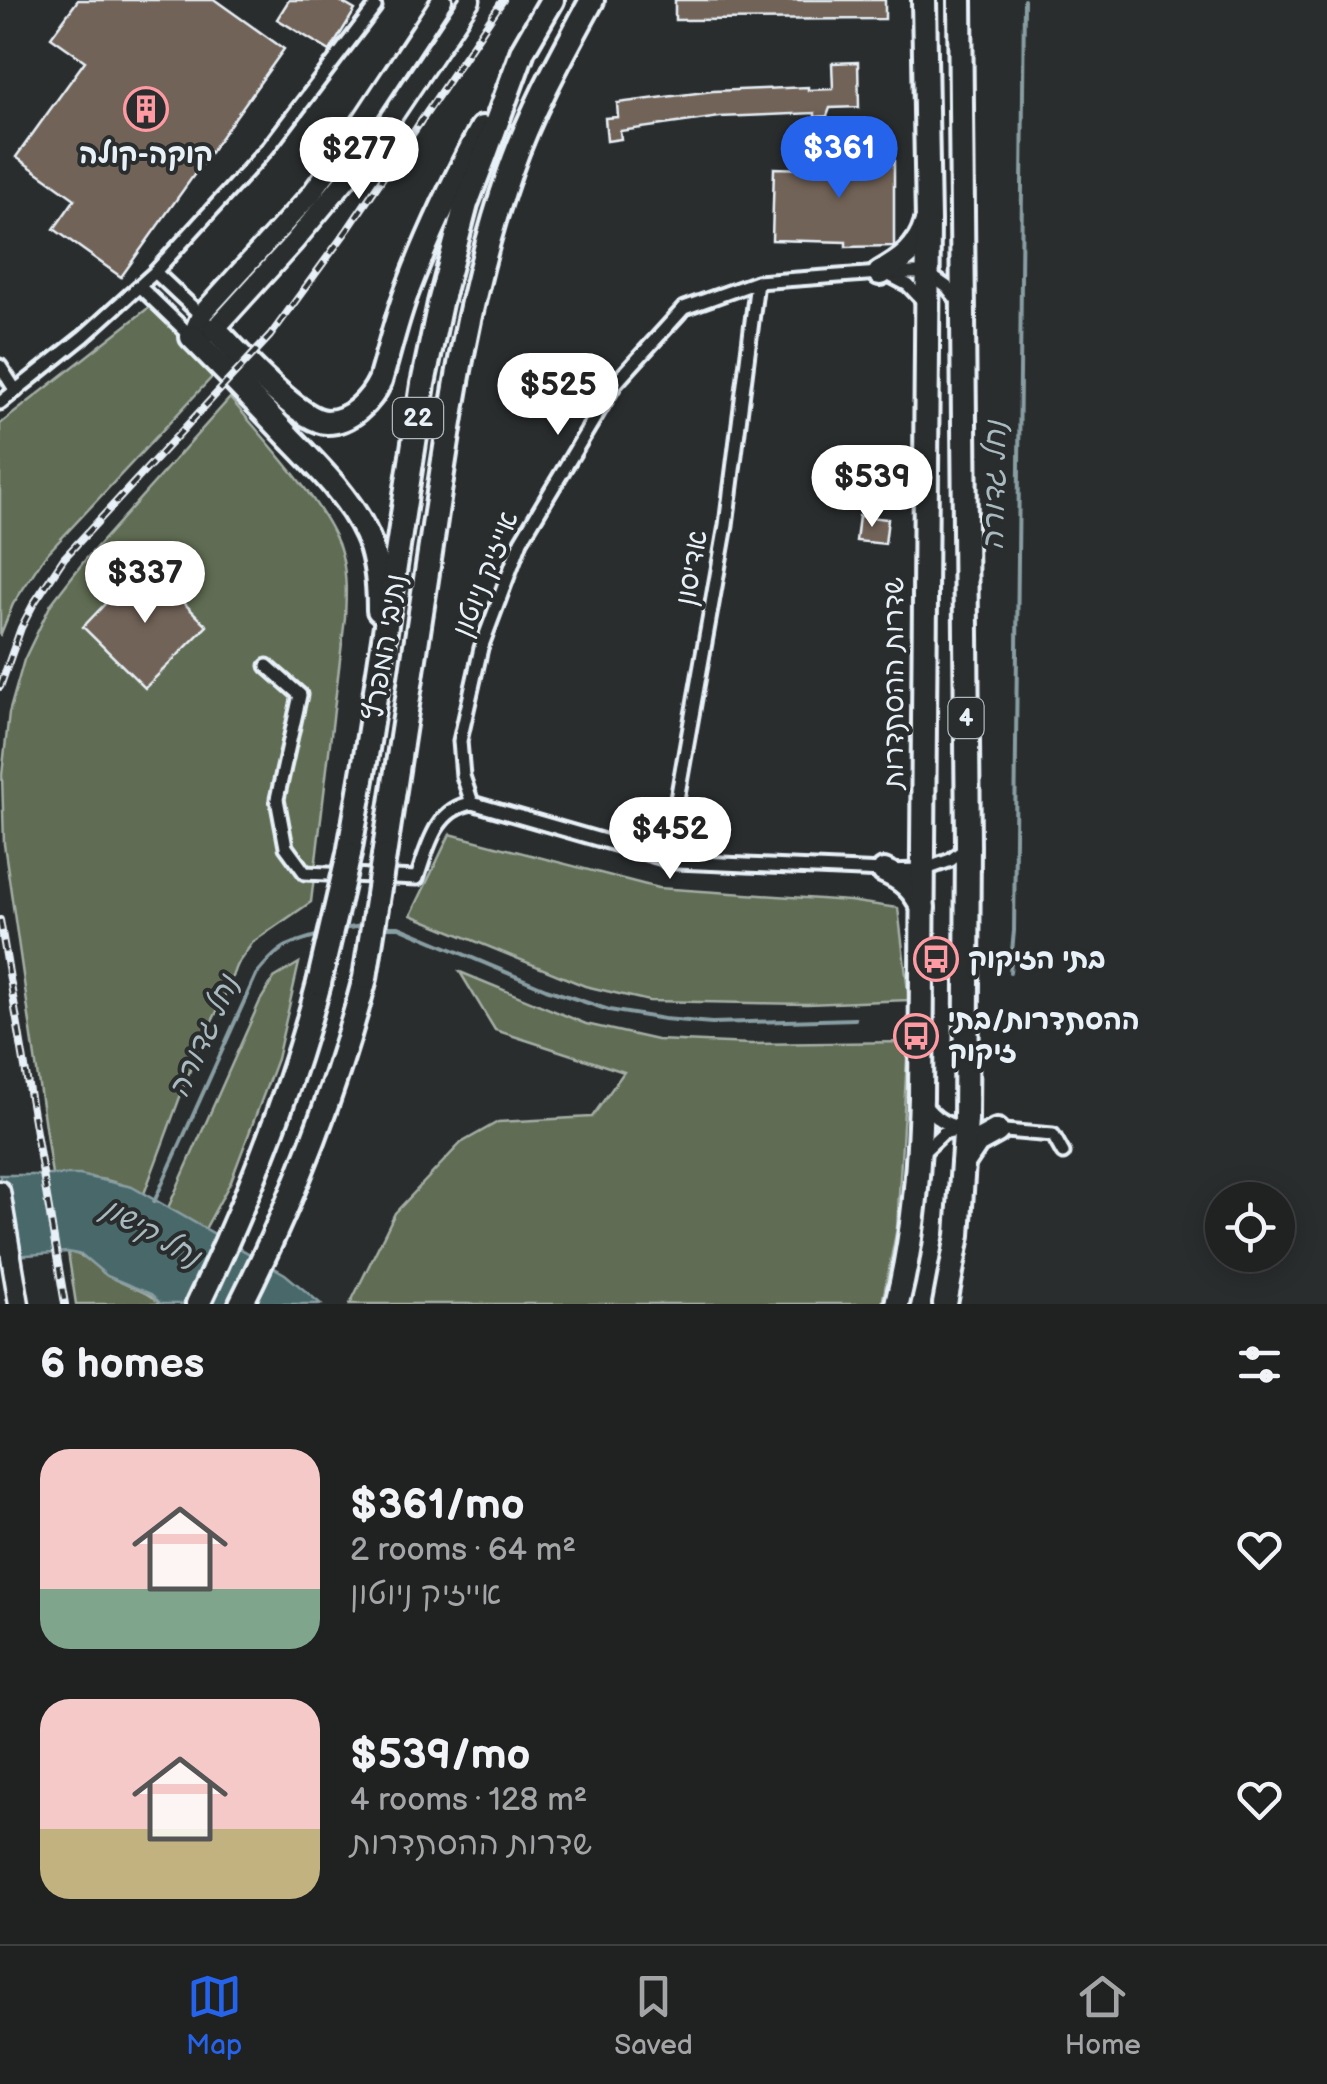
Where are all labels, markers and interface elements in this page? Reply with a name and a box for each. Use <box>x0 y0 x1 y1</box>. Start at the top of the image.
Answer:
building icon: קוקה-קולה <box>123 86 169 132</box>
pin: $361 <box>780 116 898 201</box>
pin: $277 <box>300 117 418 202</box>
text: $361 <box>803 129 875 168</box>
text: $277 <box>322 130 396 169</box>
place label: קוקה-קולה <box>79 138 213 171</box>
pin: $525 <box>499 353 617 438</box>
text: $525 <box>519 366 597 405</box>
road number: 22 <box>393 398 443 438</box>
water label: נחל גדורה <box>976 419 1014 551</box>
pin: $539 <box>813 445 931 530</box>
text: $539 <box>834 458 911 497</box>
street label: אייזיק ניוטון <box>446 506 526 642</box>
street label: אדיסון <box>669 528 715 608</box>
pin: $337 <box>86 541 204 626</box>
text: $337 <box>107 554 183 593</box>
street label: נתיבי המפרץ <box>357 571 413 723</box>
street label: שדרות ההסתדרות <box>878 577 911 791</box>
road number: 4 <box>948 698 984 738</box>
pin: $452 <box>611 797 729 882</box>
text: $452 <box>631 810 709 849</box>
bus stop icon: בתי הזיקוק <box>913 936 959 982</box>
place label: בתי הזיקוק <box>968 943 1106 976</box>
water label: נחל גדורה <box>161 968 248 1104</box>
place label: ההסתדרות/בתי זיקוק <box>948 1004 1140 1069</box>
bus stop icon: ההסתדרות/בתי זיקוק <box>893 1013 939 1059</box>
map controls <box>1205 1182 1295 1272</box>
button: locate <box>1205 1182 1295 1272</box>
water label: נחל קישון <box>96 1191 208 1276</box>
icon: filters <box>1232 1337 1287 1392</box>
text: 6 homes <box>40 1339 204 1390</box>
text: $361/mo <box>350 1480 525 1531</box>
icon: home <box>120 1489 240 1609</box>
icon: heart <box>1232 1522 1287 1577</box>
text: 2 rooms · 64 m² <box>350 1531 576 1570</box>
text: אייזיק ניוטון <box>350 1575 501 1614</box>
text: $539/mo <box>350 1730 530 1781</box>
icon: home <box>120 1739 240 1859</box>
icon: heart <box>1232 1772 1287 1827</box>
text: 4 rooms · 128 m² <box>350 1781 587 1820</box>
text: שדרות ההסתדרות <box>350 1825 592 1864</box>
tab: Map <box>186 1969 242 2062</box>
tab: Saved <box>614 1969 693 2062</box>
tab: Home <box>1065 1969 1141 2062</box>

